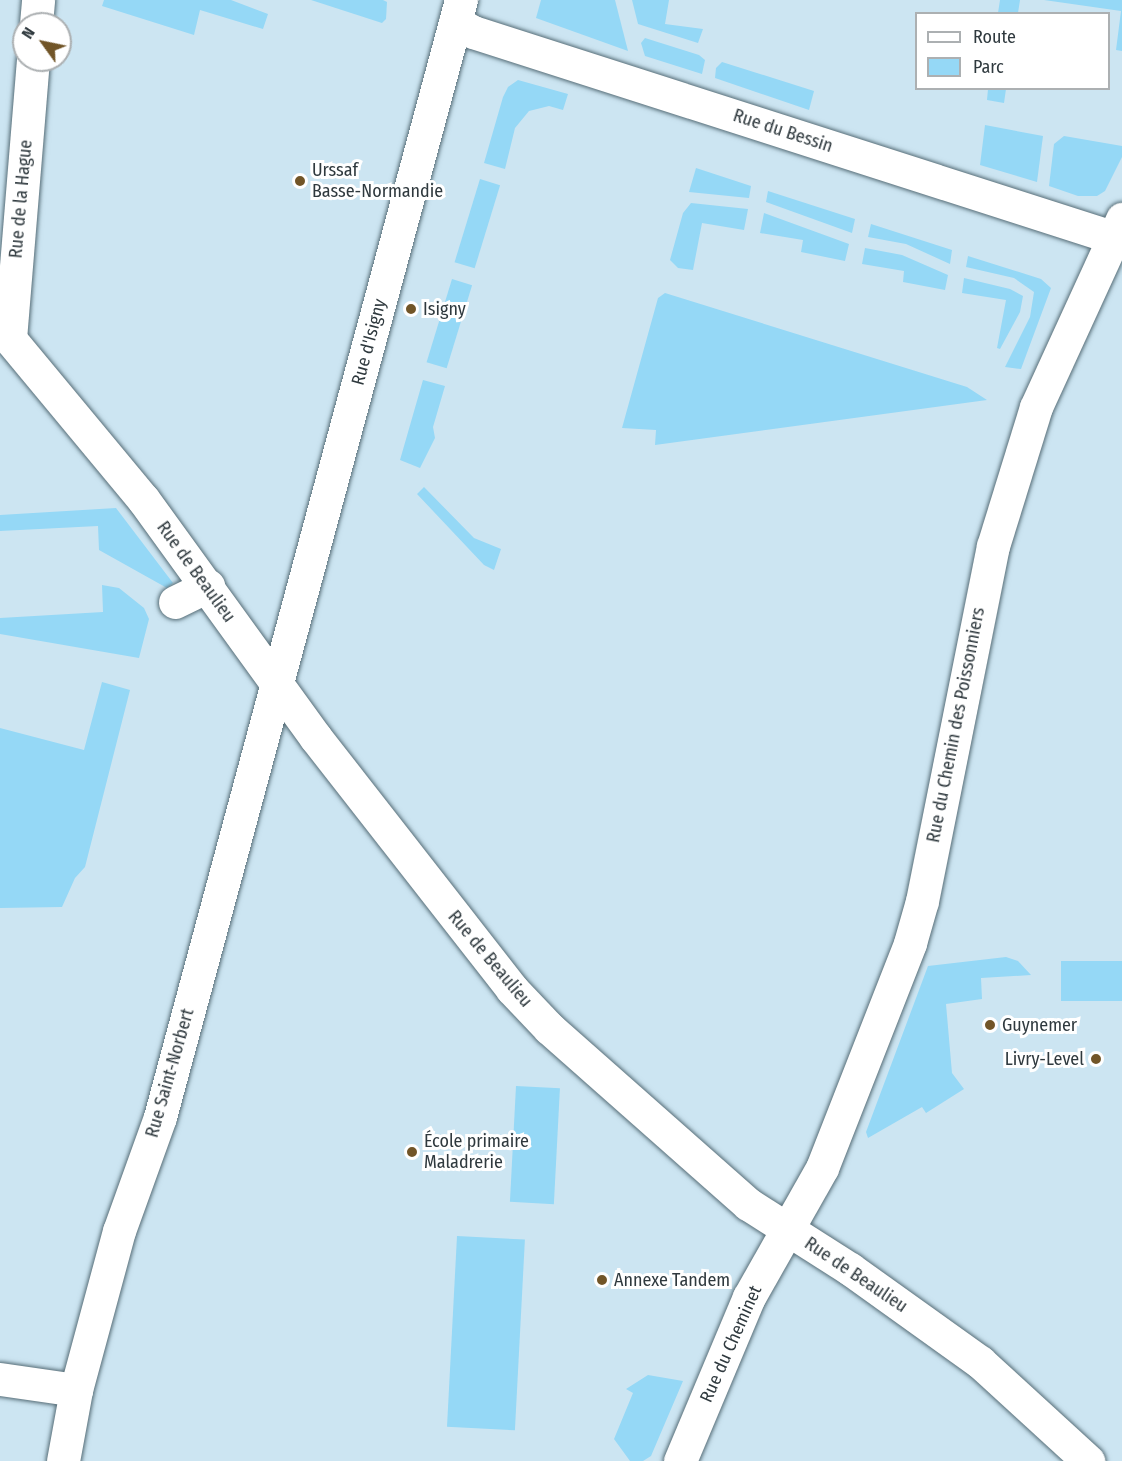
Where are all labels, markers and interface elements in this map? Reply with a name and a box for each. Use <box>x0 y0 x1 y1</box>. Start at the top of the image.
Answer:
north arrow <box>12 12 72 72</box>
legend <box>915 12 1110 90</box>
text: N <box>18 24 39 42</box>
text: Route <box>973 26 1016 48</box>
text: Parc <box>973 56 1004 78</box>
street label: Rue du Bessin <box>730 105 836 157</box>
street label: Rue de la Hague <box>5 139 37 259</box>
place label: Urssaf Basse-Normandie <box>312 160 443 202</box>
marker: Urssaf Basse-Normandie <box>293 174 307 188</box>
street label: Rue d'Isigny <box>347 297 391 387</box>
place label: Isigny <box>423 298 466 320</box>
marker: Isigny <box>404 302 418 316</box>
street label: Rue de Beaulieu <box>152 517 240 627</box>
street label: Rue du Chemin des Poissonniers <box>923 606 989 844</box>
street label: Rue de Beaulieu <box>443 906 537 1012</box>
street label: Rue Saint-Norbert <box>141 1006 199 1140</box>
place label: Guynemer <box>1002 1014 1077 1036</box>
marker: Guynemer <box>983 1018 997 1032</box>
place label: Livry-Level <box>1005 1048 1084 1070</box>
marker: Livry-Level <box>1089 1052 1103 1066</box>
place label: École primaire Maladrerie <box>424 1131 529 1174</box>
marker: École primaire Maladrerie <box>405 1145 419 1159</box>
street label: Rue de Beaulieu <box>800 1233 912 1317</box>
place label: Annexe Tandem <box>614 1269 730 1291</box>
marker: Annexe Tandem <box>595 1273 609 1287</box>
street label: Rue du Cheminet <box>696 1282 766 1406</box>

